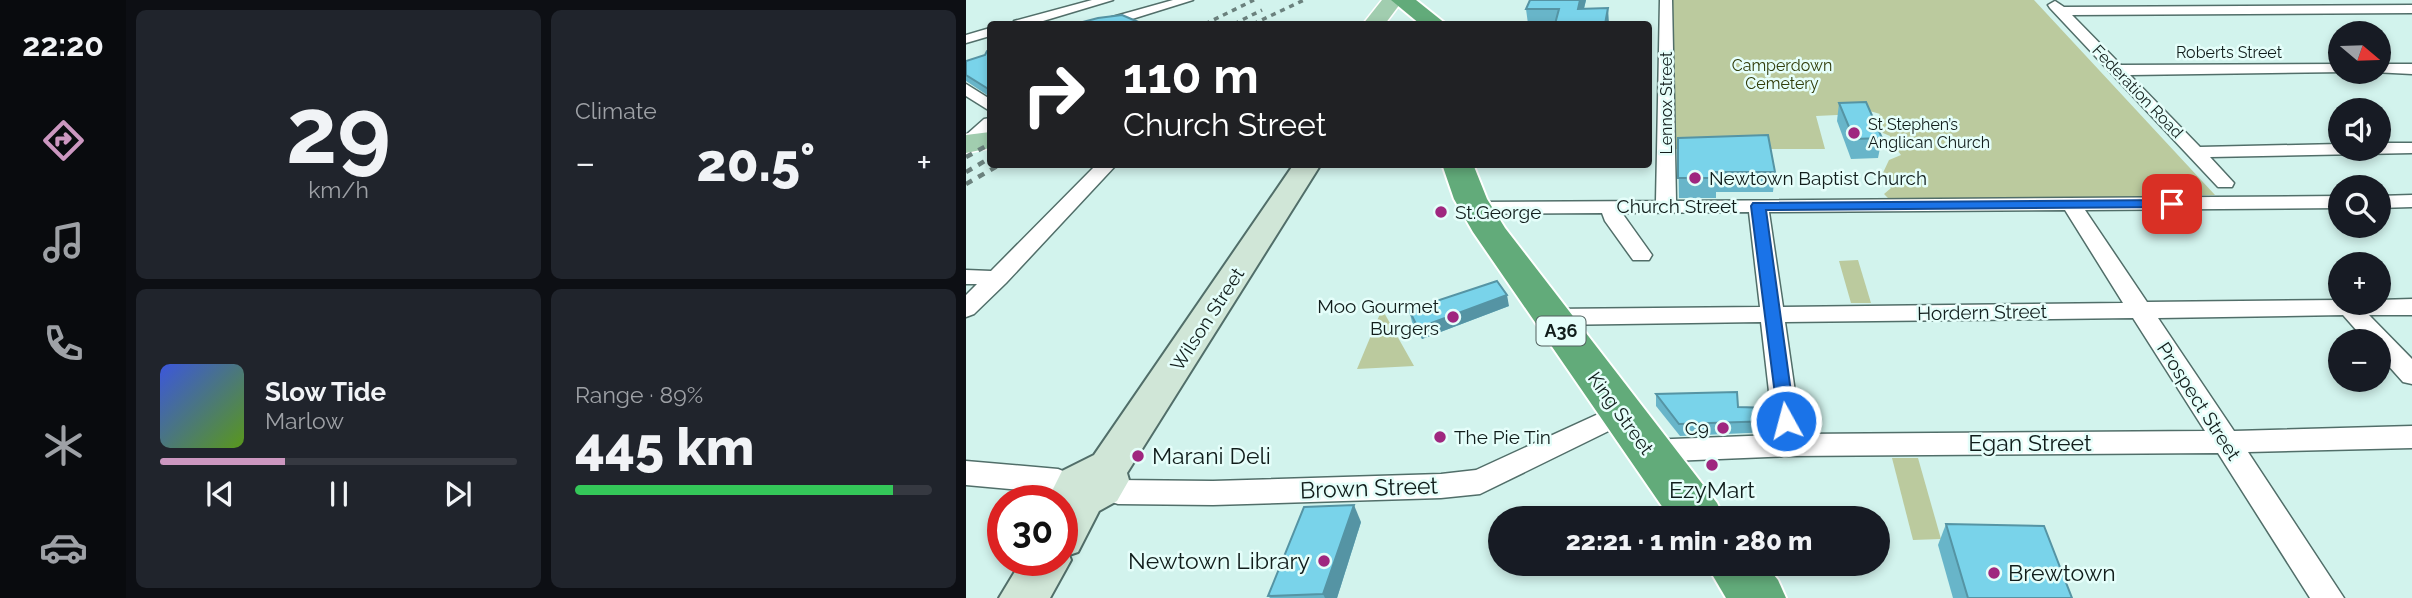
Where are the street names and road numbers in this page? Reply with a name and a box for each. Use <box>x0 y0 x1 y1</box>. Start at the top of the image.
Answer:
street label: Federation Road <box>2088 41 2187 142</box>
street label: Roberts Street <box>2176 43 2283 62</box>
street label: Lennox Street <box>1657 51 1676 154</box>
street label: Church Street <box>1617 195 1738 217</box>
street label: Wilson Street <box>1166 263 1249 375</box>
street label: Hordern Street <box>1917 300 2048 324</box>
road number: A36 <box>1536 316 1586 346</box>
street label: Prospect Street <box>2153 338 2246 464</box>
street label: King Street <box>1584 367 1659 459</box>
street label: Egan Street <box>1968 429 2092 456</box>
street label: Brown Street <box>1300 472 1439 503</box>

